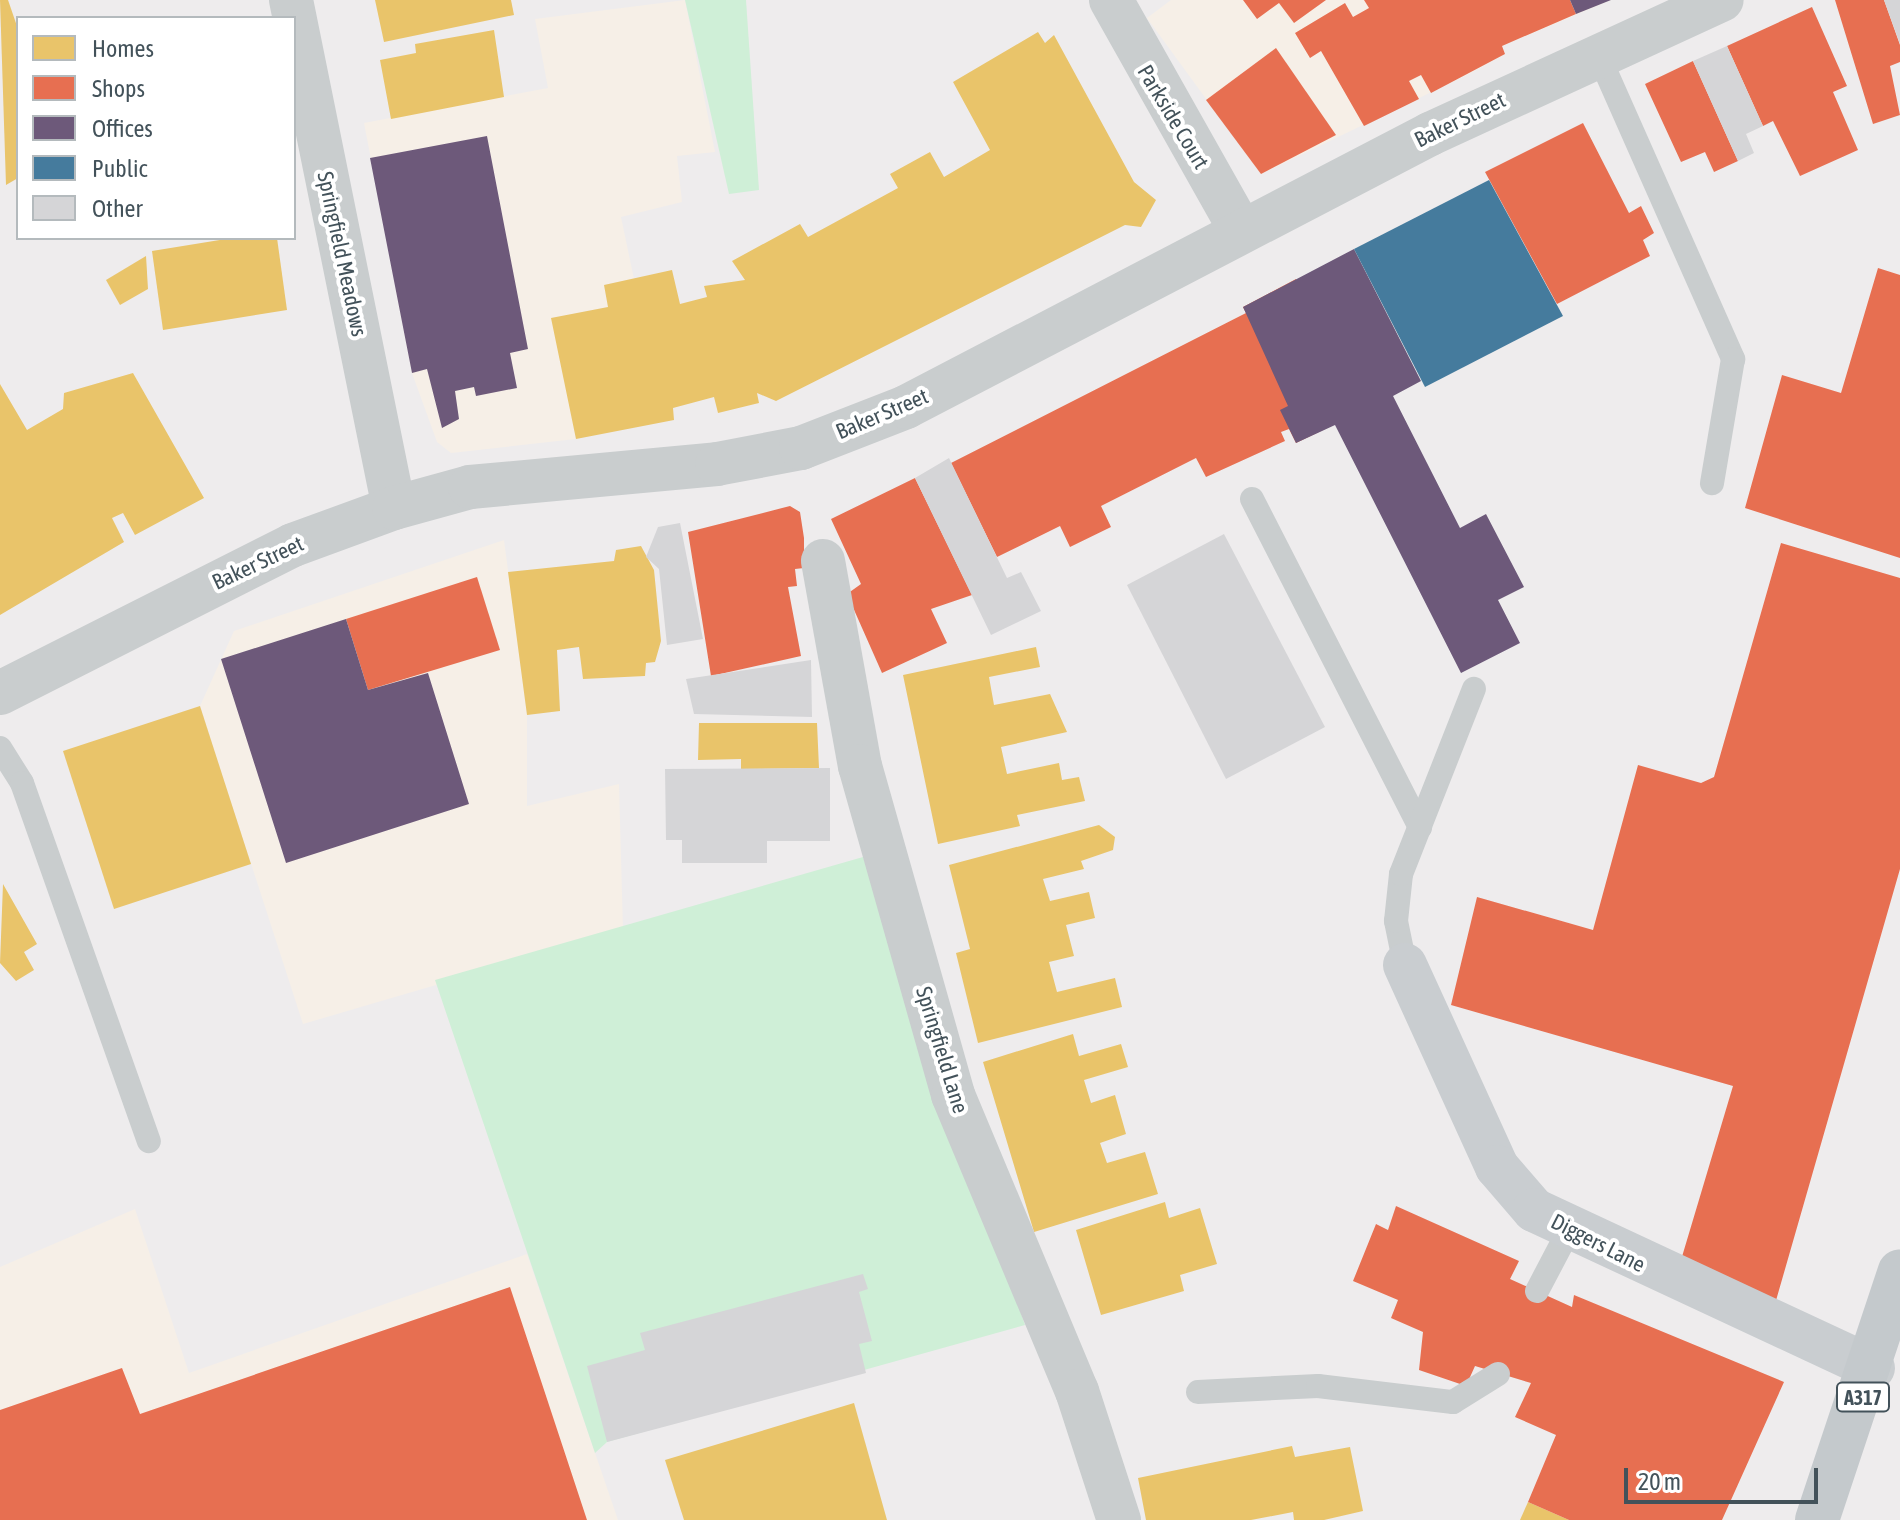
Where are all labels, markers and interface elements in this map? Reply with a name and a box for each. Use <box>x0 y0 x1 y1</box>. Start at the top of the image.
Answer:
legend <box>16 16 296 240</box>
text: Homes <box>92 35 154 62</box>
street label: Parkside Court <box>1132 60 1214 174</box>
text: Shops <box>92 75 145 102</box>
street label: Baker Street <box>1410 87 1510 153</box>
text: Offices <box>92 115 153 142</box>
text: Public <box>92 155 148 182</box>
street label: Springfield Meadows <box>312 169 372 339</box>
text: Other <box>92 195 143 222</box>
street label: Baker Street <box>832 383 932 445</box>
street label: Baker Street <box>208 530 308 596</box>
street label: Springfield Lane <box>910 984 974 1116</box>
street label: Diggers Lane <box>1547 1208 1649 1278</box>
road number: A317 <box>1835 1381 1891 1413</box>
scale bar <box>1628 1452 1822 1502</box>
text: 20 m <box>1638 1468 1681 1495</box>

